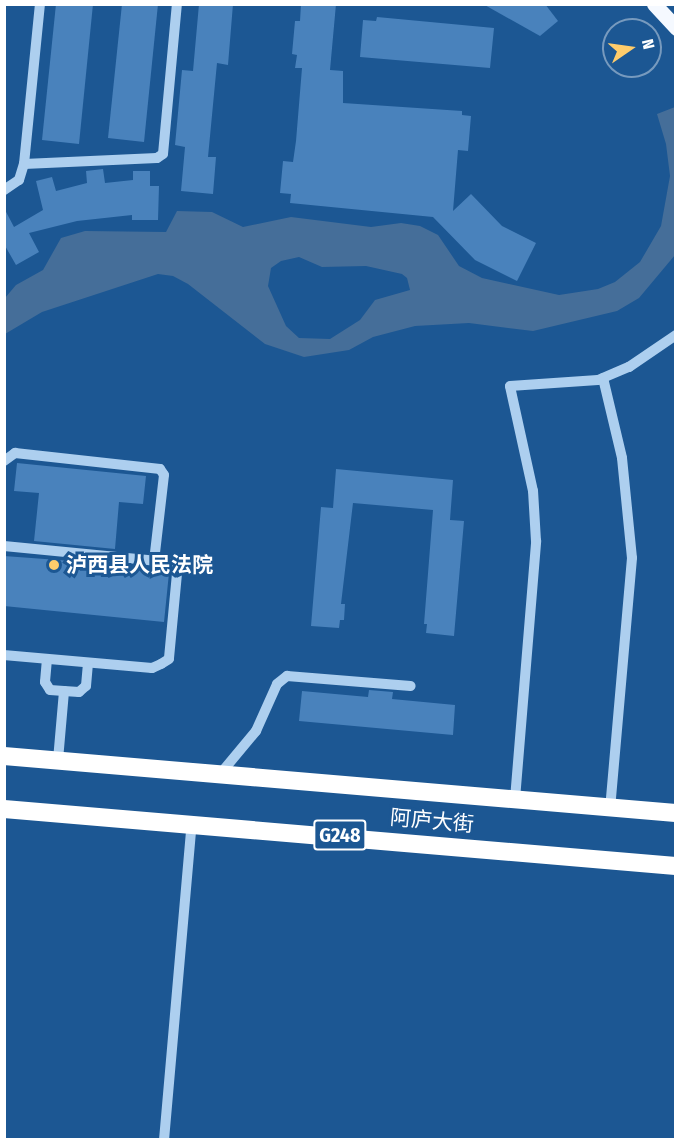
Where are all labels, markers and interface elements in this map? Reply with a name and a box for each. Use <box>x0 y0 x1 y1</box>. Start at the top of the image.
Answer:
north arrow <box>602 18 662 78</box>
text: N <box>638 37 658 51</box>
place label: 泸西县人民法院 <box>66 552 213 578</box>
marker: 泸西县人民法院 <box>47 558 61 572</box>
street label: 阿庐大街 <box>389 805 475 837</box>
road number: G248 <box>313 818 367 852</box>

